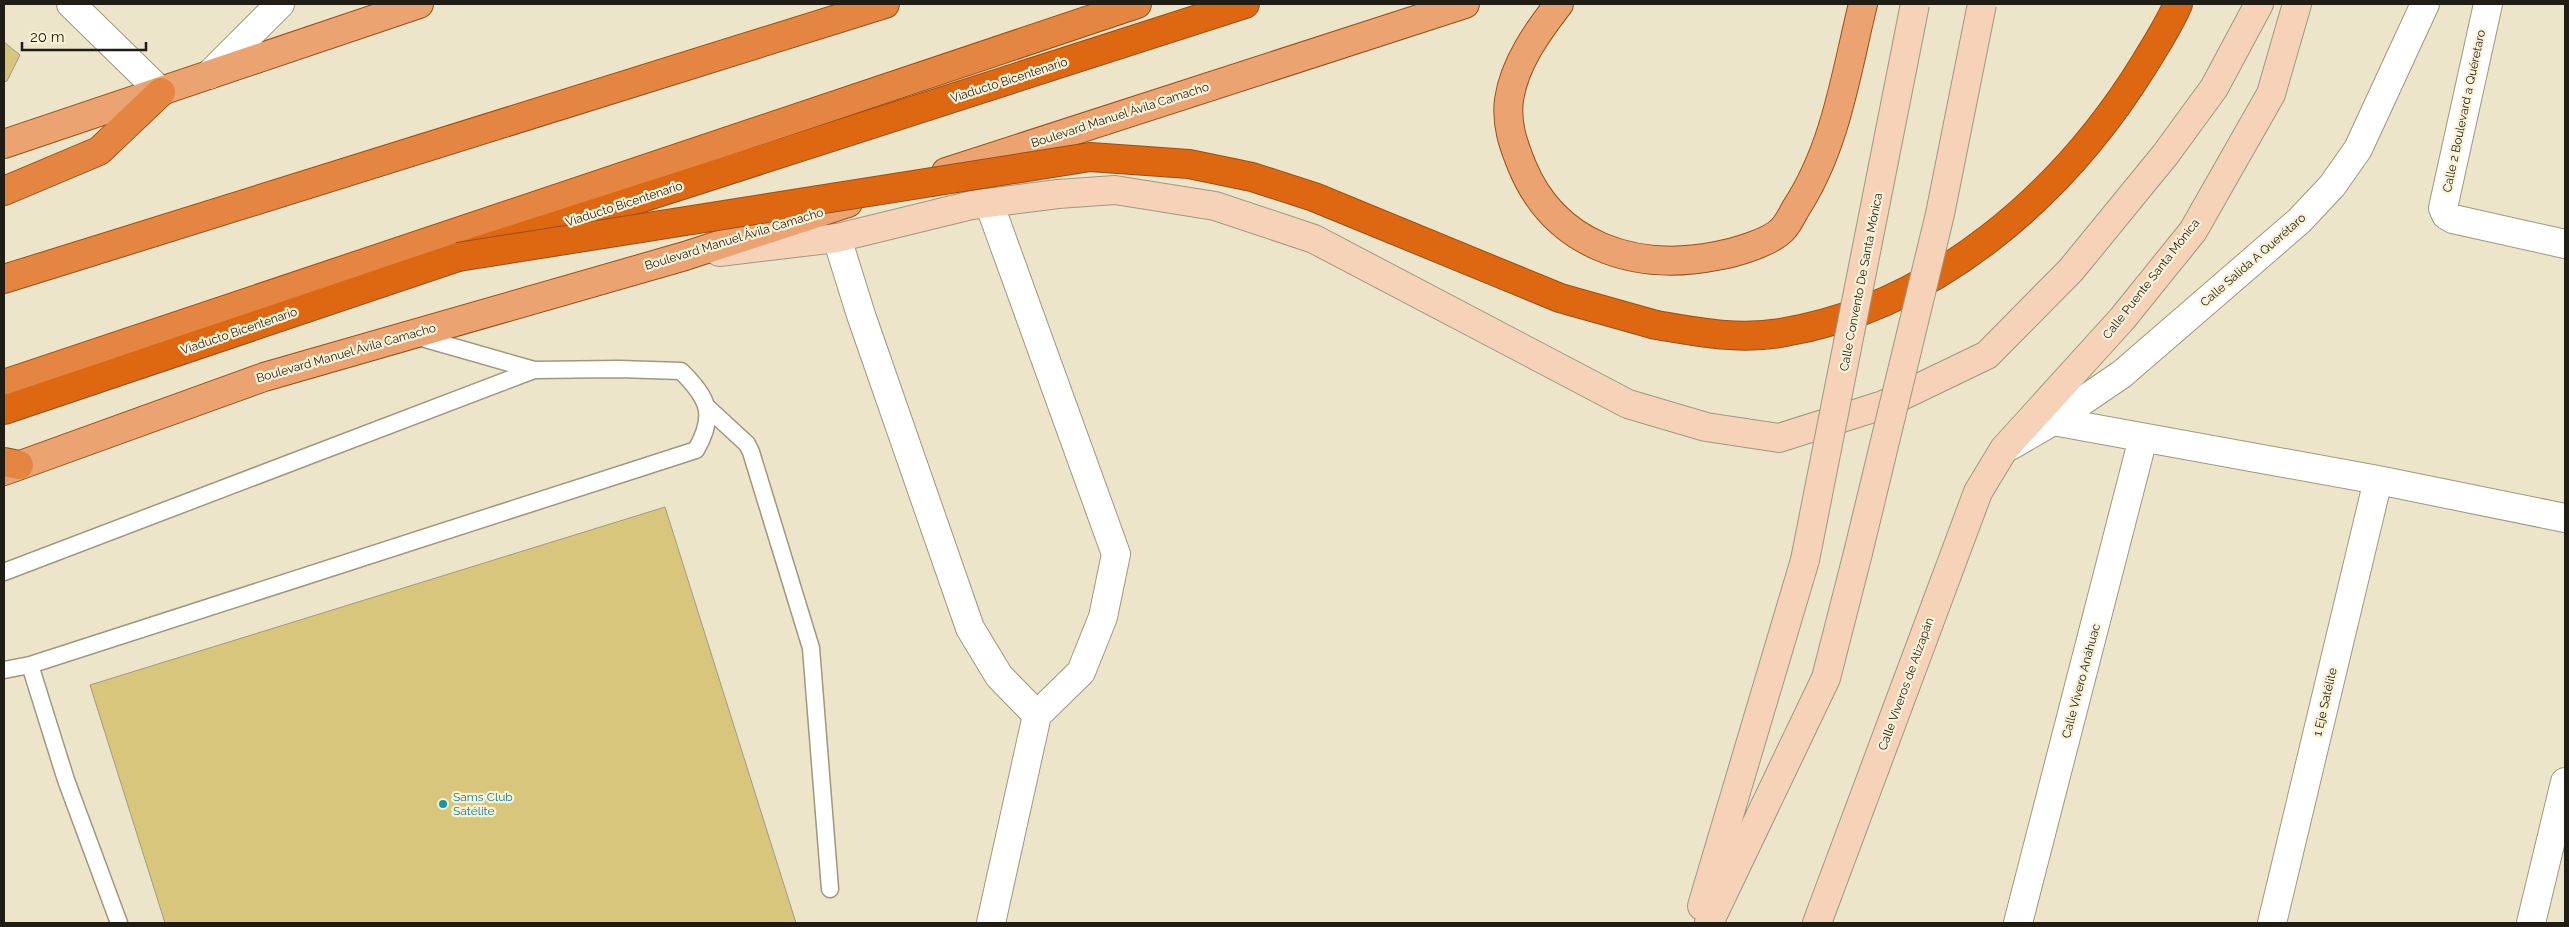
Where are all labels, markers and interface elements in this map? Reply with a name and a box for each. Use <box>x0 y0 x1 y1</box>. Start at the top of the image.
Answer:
scale bar <box>22 20 146 52</box>
text: 20 m <box>30 28 65 46</box>
street label: Calle 2 Boulevard a Quéretaro <box>2440 28 2488 194</box>
street label: Viaducto Bicentenario <box>949 54 1069 106</box>
street label: Boulevard Manuel Ávila Camacho <box>1029 80 1211 150</box>
street label: Viaducto Bicentenario <box>564 178 684 230</box>
street label: Calle Convento De Santa Mónica <box>1837 192 1885 372</box>
street label: Boulevard Manuel Ávila Camacho <box>643 205 825 273</box>
street label: Calle Salida A Querétaro <box>2198 211 2308 309</box>
street label: Calle Puente Santa Mónica <box>2100 216 2202 342</box>
street label: Viaducto Bicentenario <box>179 304 299 358</box>
street label: Boulevard Manuel Ávila Camacho <box>255 321 437 385</box>
street label: Calle Viveros de Atizapán <box>1875 616 1937 752</box>
street label: Calle Vivero Anáhuac <box>2059 622 2103 740</box>
street label: 1 Eje Satélite <box>2310 666 2340 738</box>
place label: Sams Club Satélite <box>453 790 513 818</box>
marker: Sams Club Satélite <box>437 798 449 810</box>

